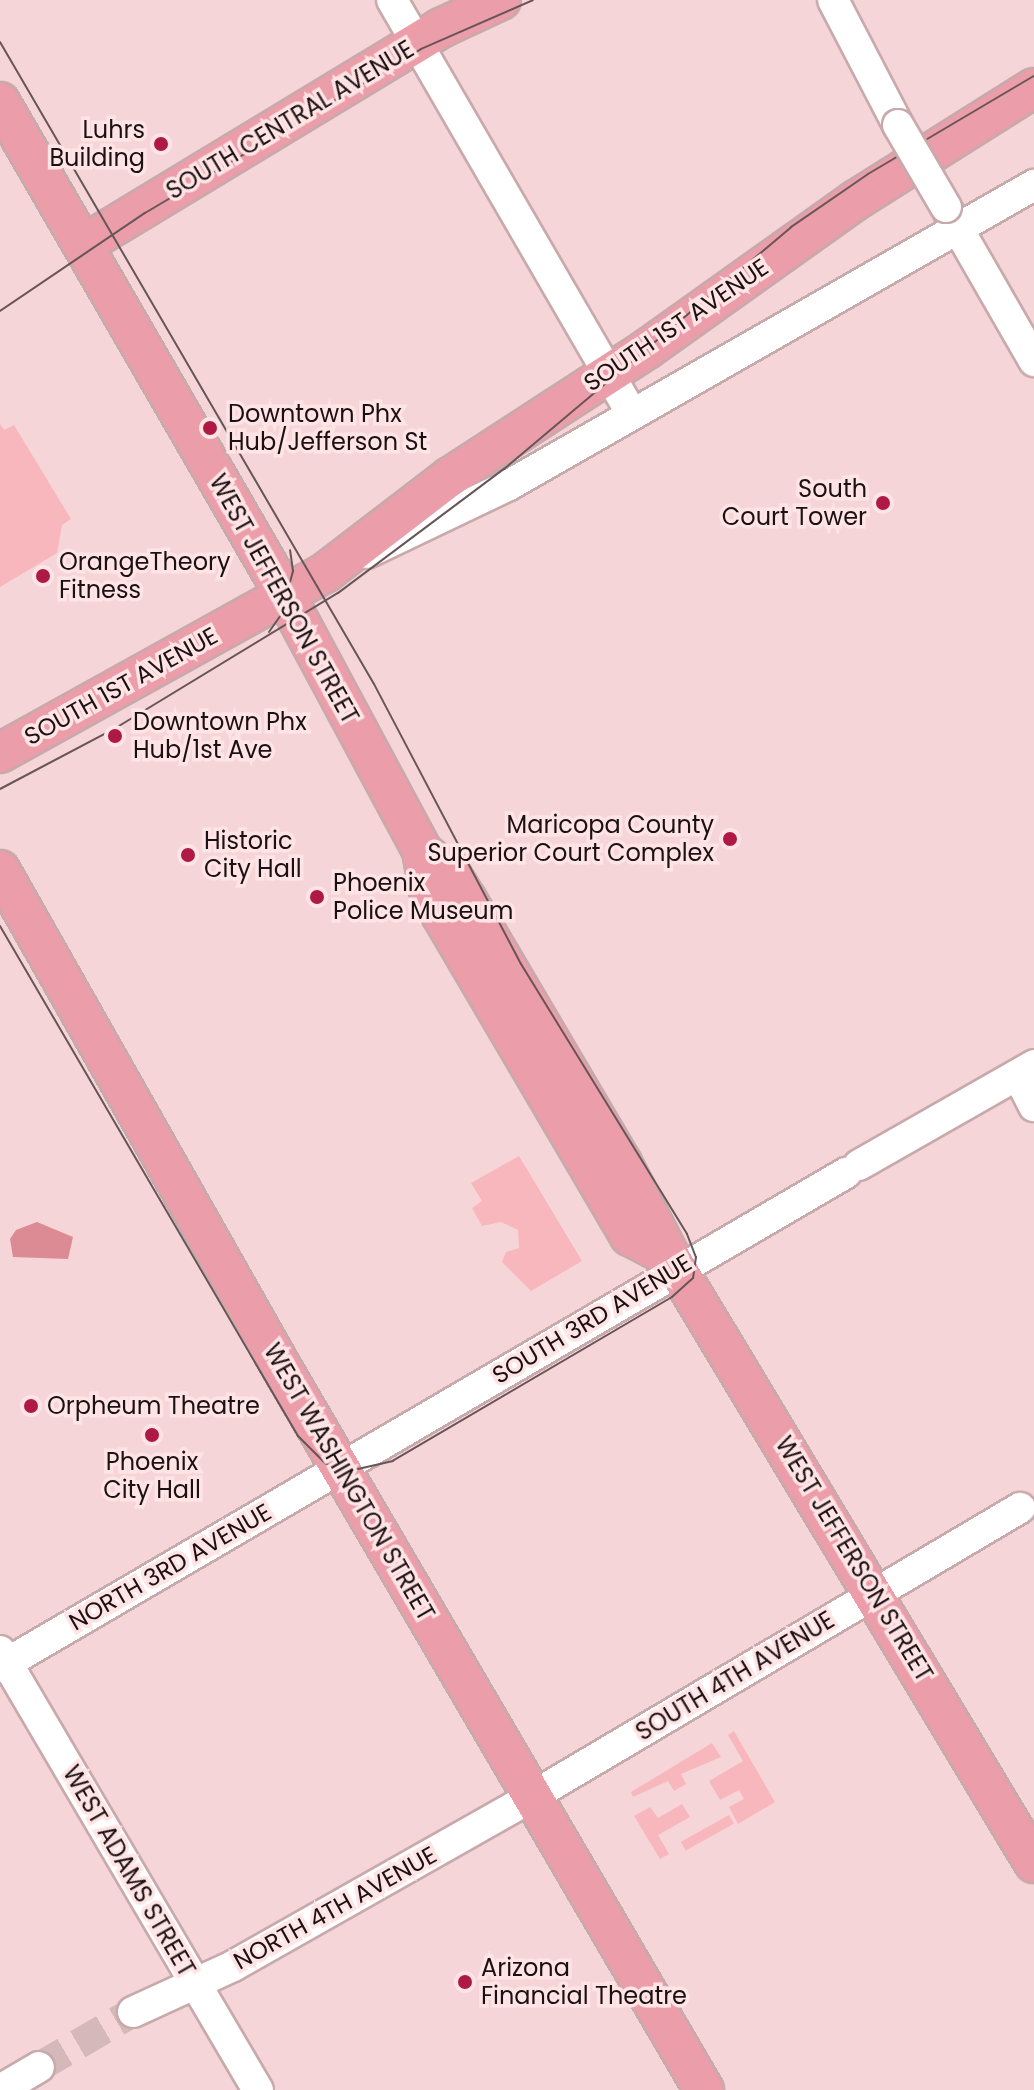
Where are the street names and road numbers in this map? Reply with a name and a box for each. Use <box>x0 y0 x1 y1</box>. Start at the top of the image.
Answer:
street label: SOUTH CENTRAL AVENUE <box>161 35 419 205</box>
street label: SOUTH 1ST AVENUE <box>578 253 774 397</box>
street label: WEST JEFFERSON STREET <box>203 469 365 729</box>
street label: SOUTH 1ST AVENUE <box>19 621 223 751</box>
street label: SOUTH 3RD AVENUE <box>487 1248 697 1390</box>
street label: WEST WASHINGTON STREET <box>258 1338 440 1626</box>
street label: WEST JEFFERSON STREET <box>769 1431 939 1687</box>
street label: NORTH 3RD AVENUE <box>64 1497 276 1637</box>
street label: SOUTH 4TH AVENUE <box>631 1605 839 1747</box>
street label: WEST ADAMS STREET <box>57 1760 201 1982</box>
street label: NORTH 4TH AVENUE <box>229 1840 441 1976</box>

